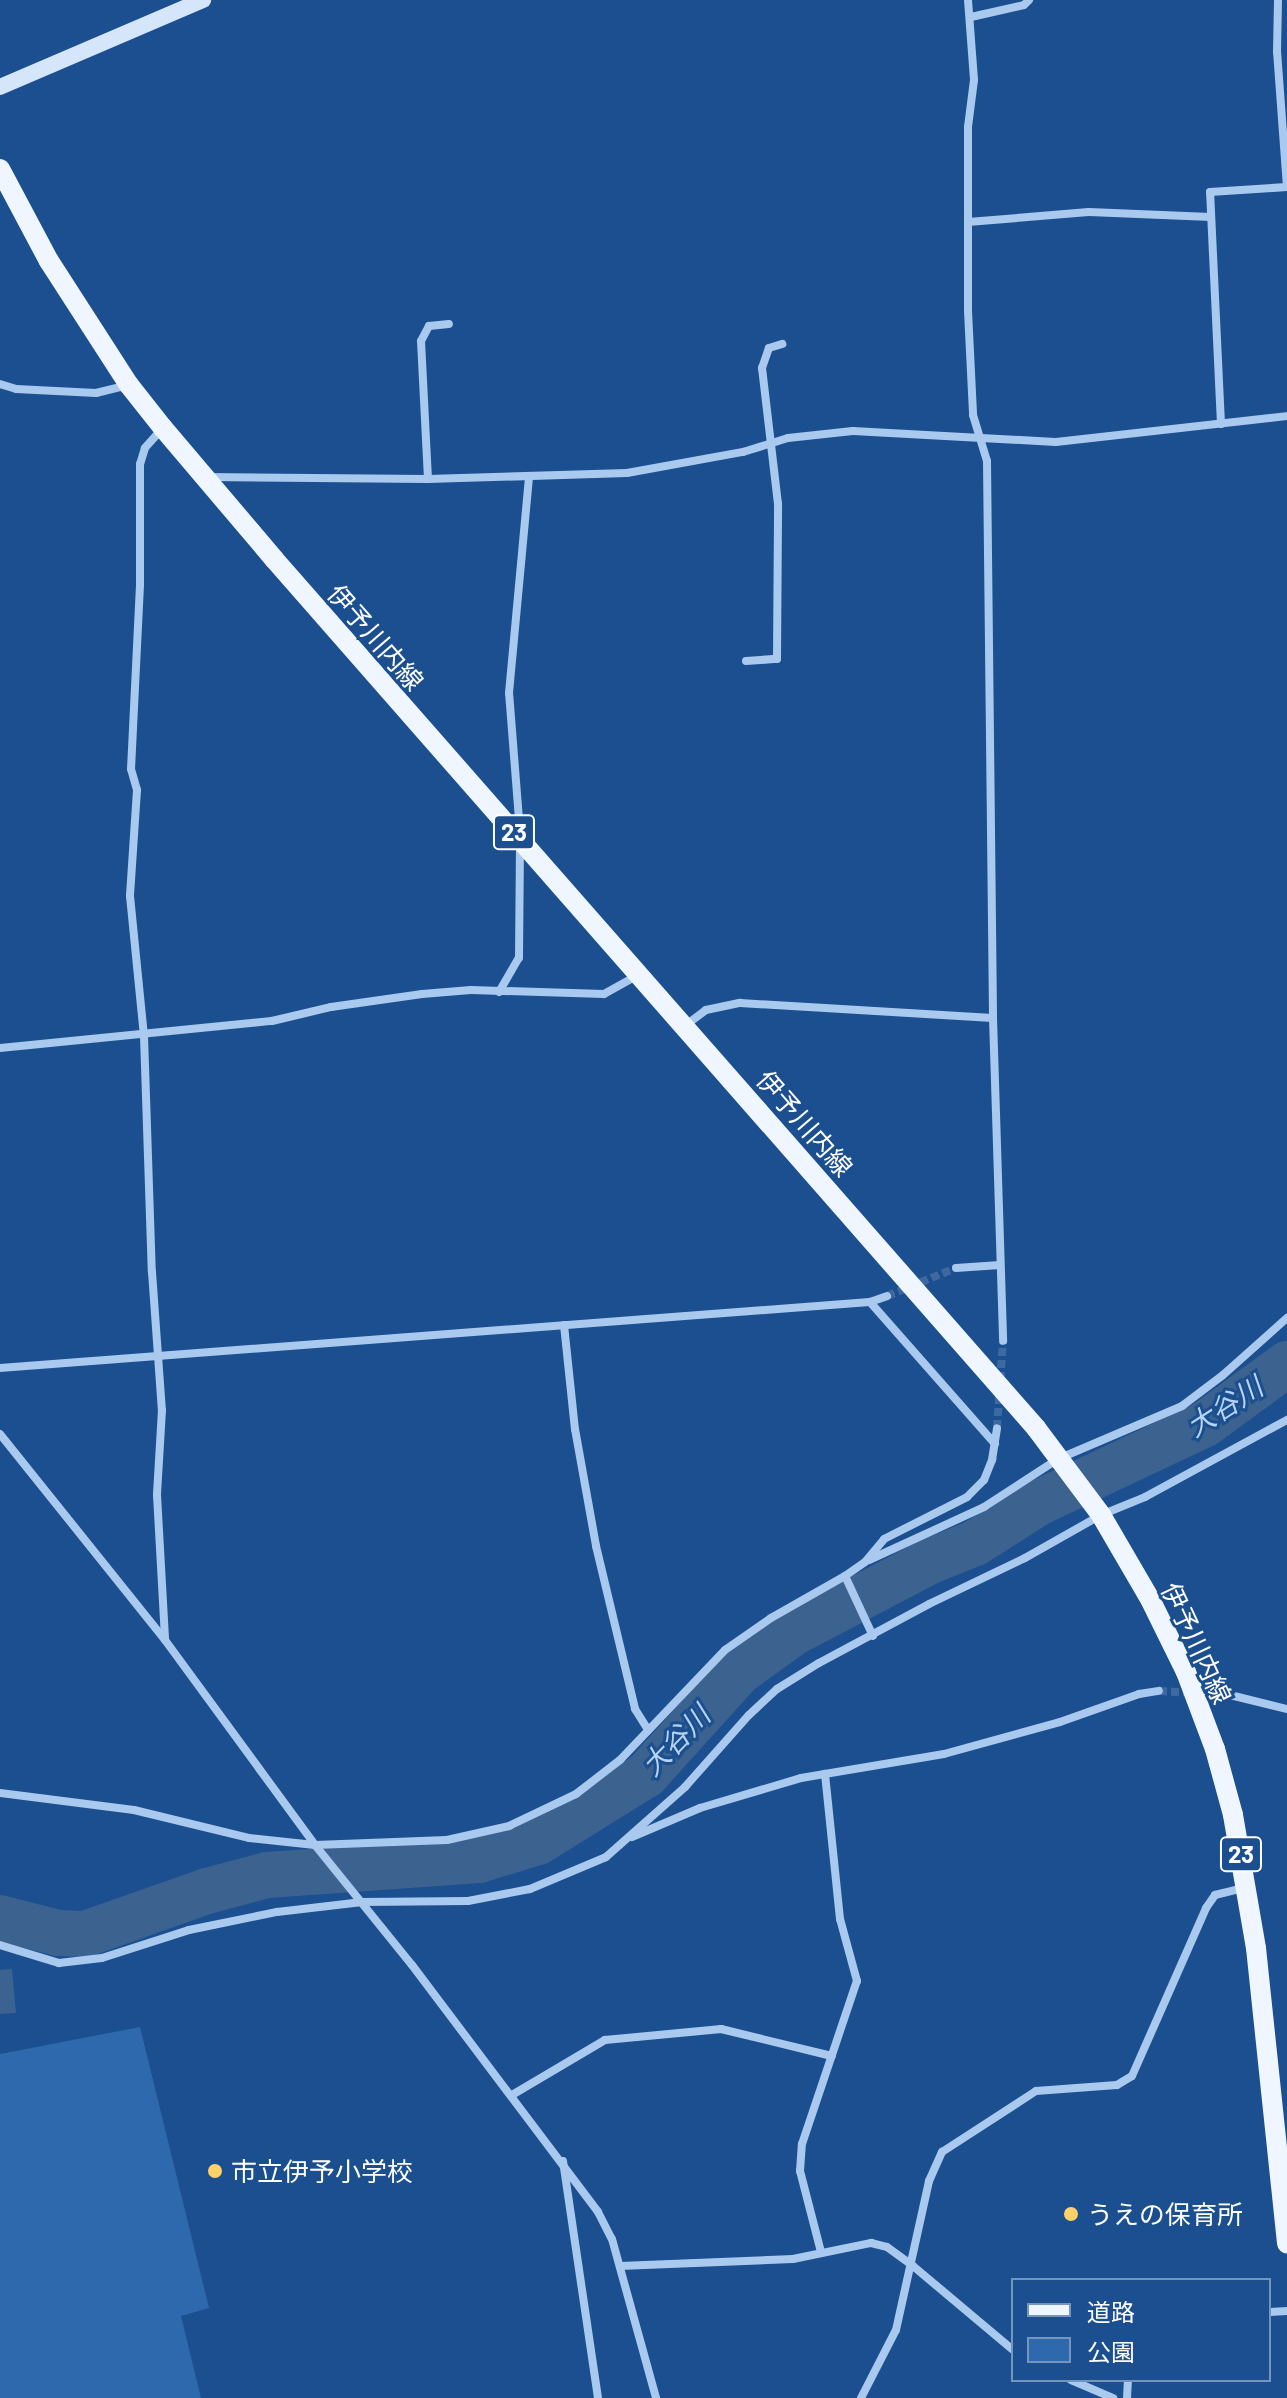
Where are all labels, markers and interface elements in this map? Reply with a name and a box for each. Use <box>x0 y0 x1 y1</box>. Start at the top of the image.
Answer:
street label: 伊予川内線 <box>322 578 430 696</box>
road number: 23 <box>492 812 536 852</box>
street label: 伊予川内線 <box>751 1064 859 1182</box>
water label: 大谷川 <box>1180 1369 1268 1443</box>
street label: 伊予川内線 <box>1155 1577 1239 1709</box>
water label: 大谷川 <box>634 1698 716 1782</box>
road number: 23 <box>1219 1834 1263 1874</box>
place label: 市立伊予小学校 <box>231 2155 413 2187</box>
marker: 市立伊予小学校 <box>206 2162 224 2180</box>
place label: うえの保育所 <box>1087 2198 1243 2230</box>
marker: うえの保育所 <box>1062 2205 1080 2223</box>
legend <box>1011 2278 1271 2382</box>
text: 道路 <box>1087 2297 1135 2326</box>
text: 公園 <box>1087 2337 1135 2366</box>

